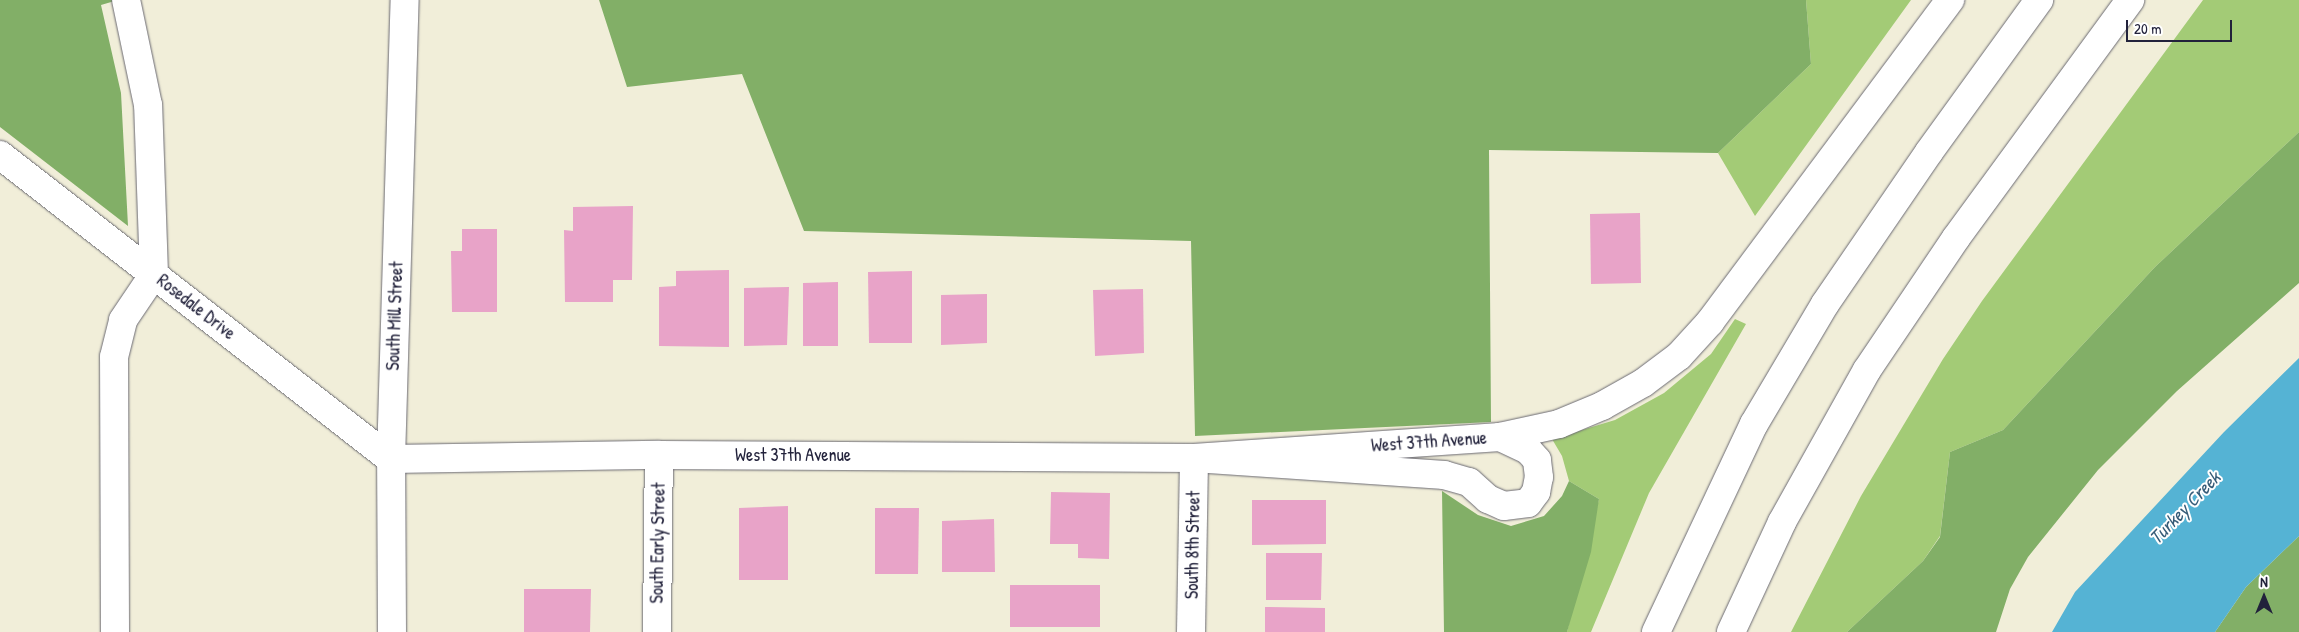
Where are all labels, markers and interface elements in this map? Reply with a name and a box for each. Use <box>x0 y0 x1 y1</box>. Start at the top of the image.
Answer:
scale bar <box>2129 10 2235 42</box>
text: 20 m <box>2134 18 2161 39</box>
street label: South Mill Street <box>382 261 408 371</box>
street label: Rosedale Drive <box>152 270 240 344</box>
street label: West 37th Avenue <box>1370 427 1488 457</box>
street label: West 37th Avenue <box>735 444 851 466</box>
water label: Turkey Creek <box>2145 467 2225 549</box>
street label: South Early Street <box>646 482 670 604</box>
street label: South 8th Street <box>1181 491 1205 599</box>
north arrow <box>2239 572 2289 622</box>
text: N <box>2260 572 2268 591</box>

